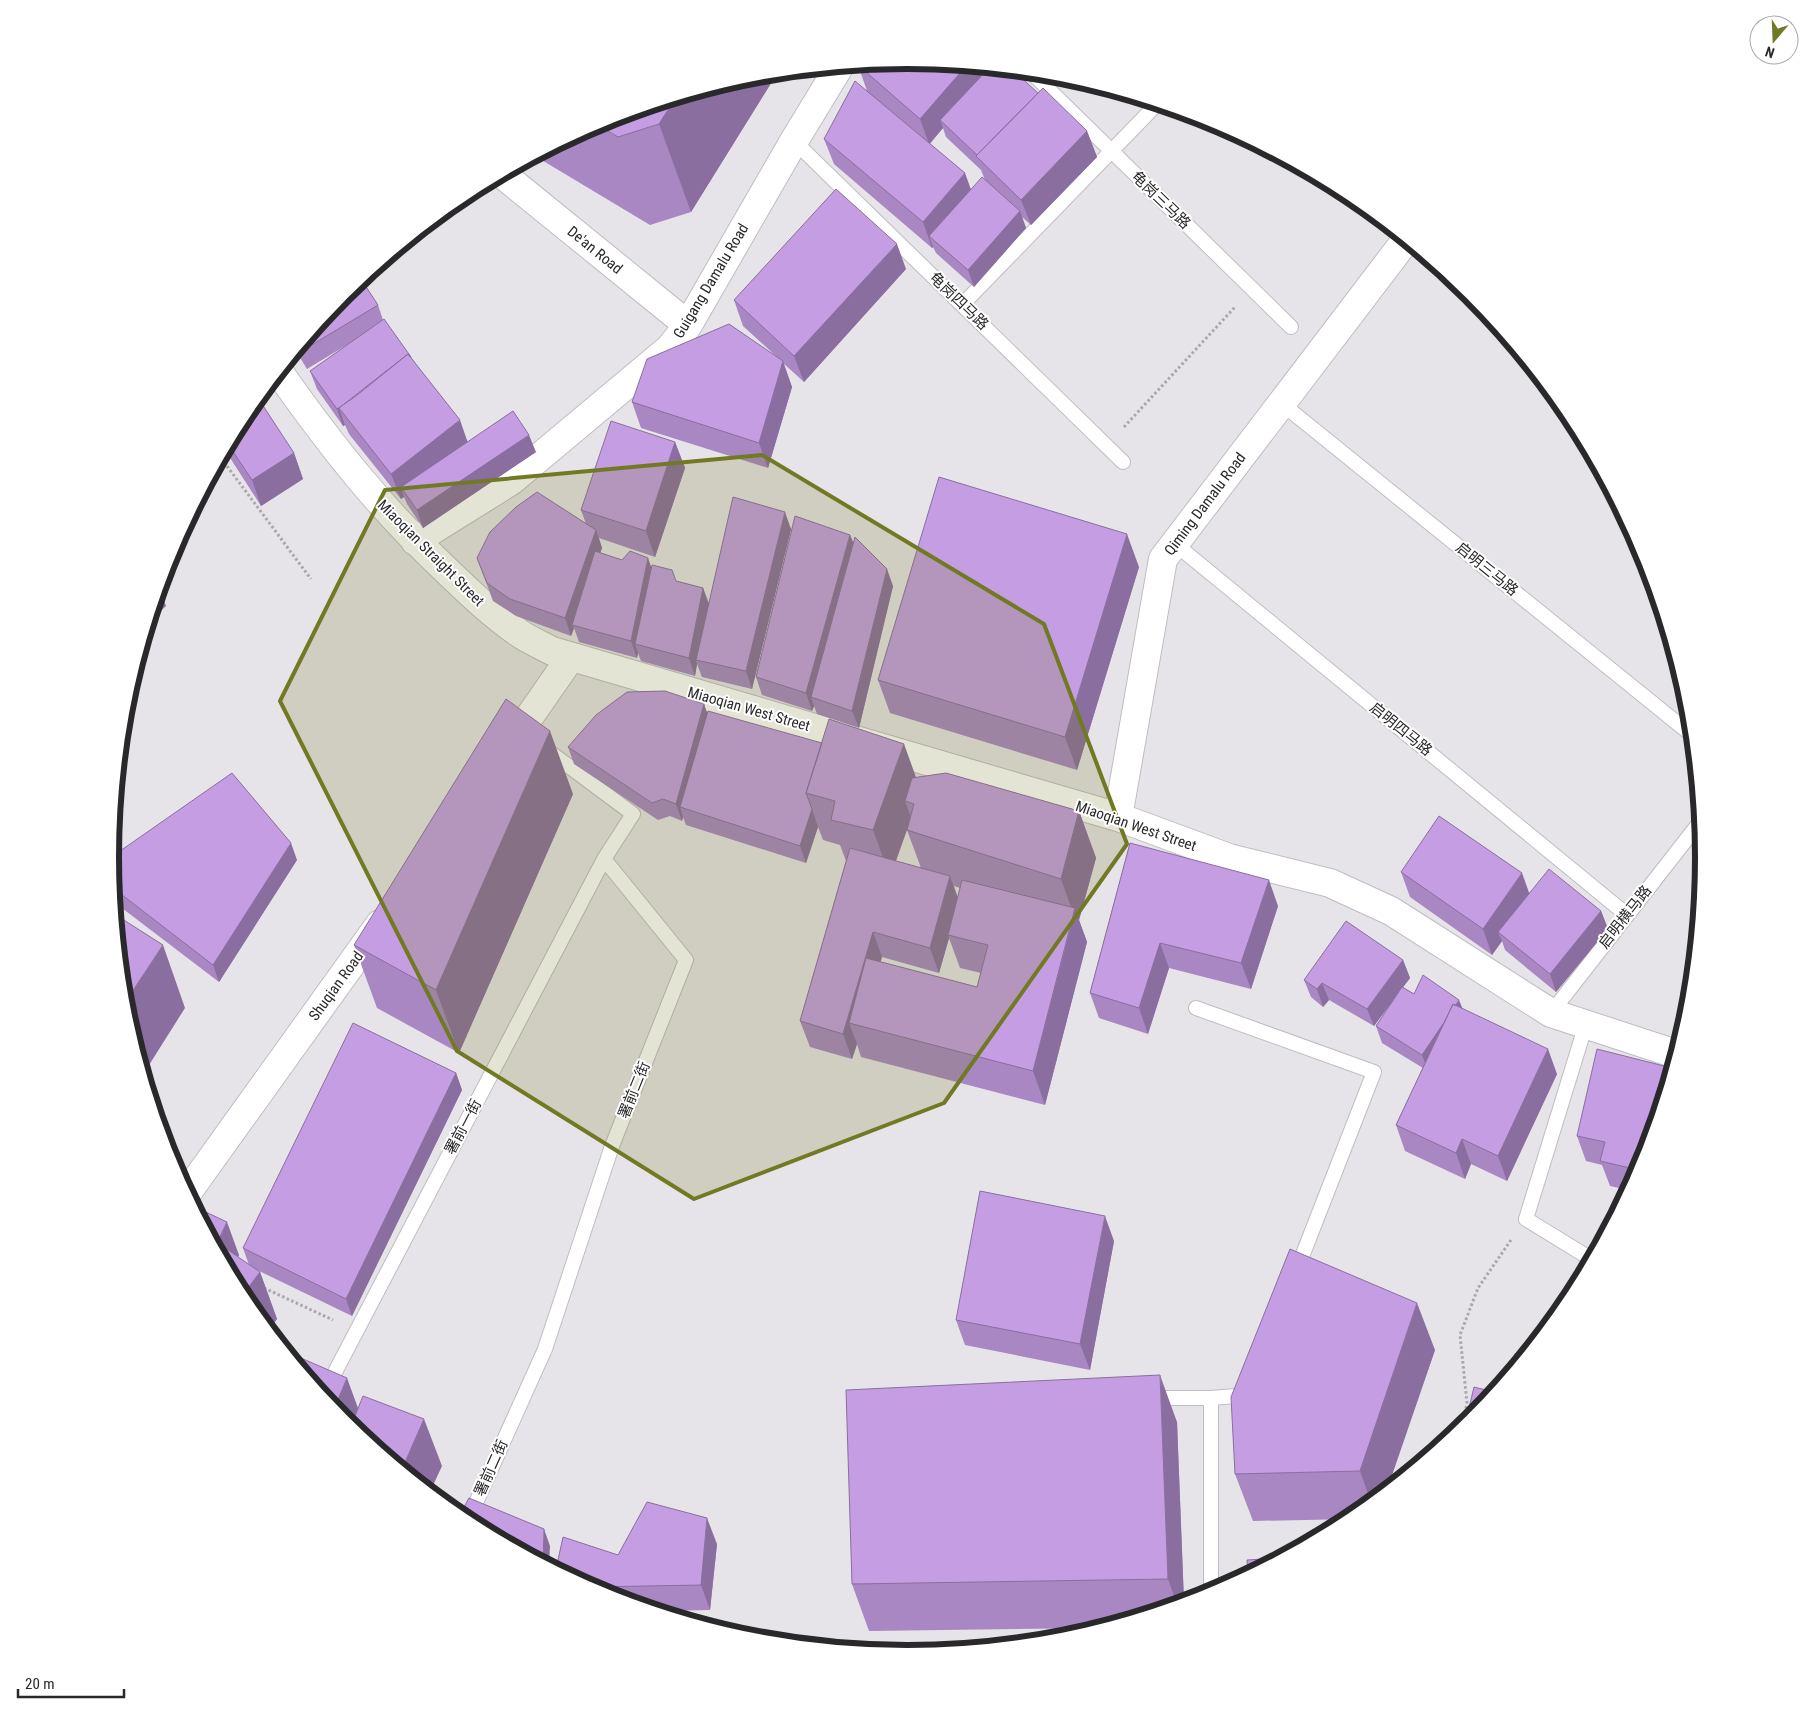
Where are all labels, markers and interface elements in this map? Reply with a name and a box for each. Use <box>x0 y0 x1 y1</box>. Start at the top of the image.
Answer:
north arrow <box>1749 15 1799 65</box>
text: N <box>1763 43 1776 61</box>
street label: 龟岗三马路 <box>1128 167 1194 233</box>
street label: Guigang Damalu Road <box>670 220 752 342</box>
street label: De'an Road <box>564 222 626 278</box>
street label: 龟岗四马路 <box>926 268 992 334</box>
street label: Qiming Damalu Road <box>1161 449 1249 559</box>
street label: Miaoqian Straight Street <box>374 496 488 610</box>
street label: 启明三马路 <box>1452 538 1522 600</box>
street label: Miaoqian West Street <box>686 683 812 735</box>
street label: 启明四马路 <box>1366 698 1436 760</box>
street label: Miaoqian West Street <box>1073 797 1199 855</box>
street label: 启明横马路 <box>1595 882 1655 952</box>
street label: Shuqian Road <box>305 948 367 1024</box>
street label: 署前二街 <box>614 1059 654 1121</box>
street label: 署前一街 <box>441 1096 485 1158</box>
street label: 署前二街 <box>471 1437 511 1499</box>
scale bar <box>18 1666 124 1698</box>
text: 20 m <box>25 1675 55 1693</box>

